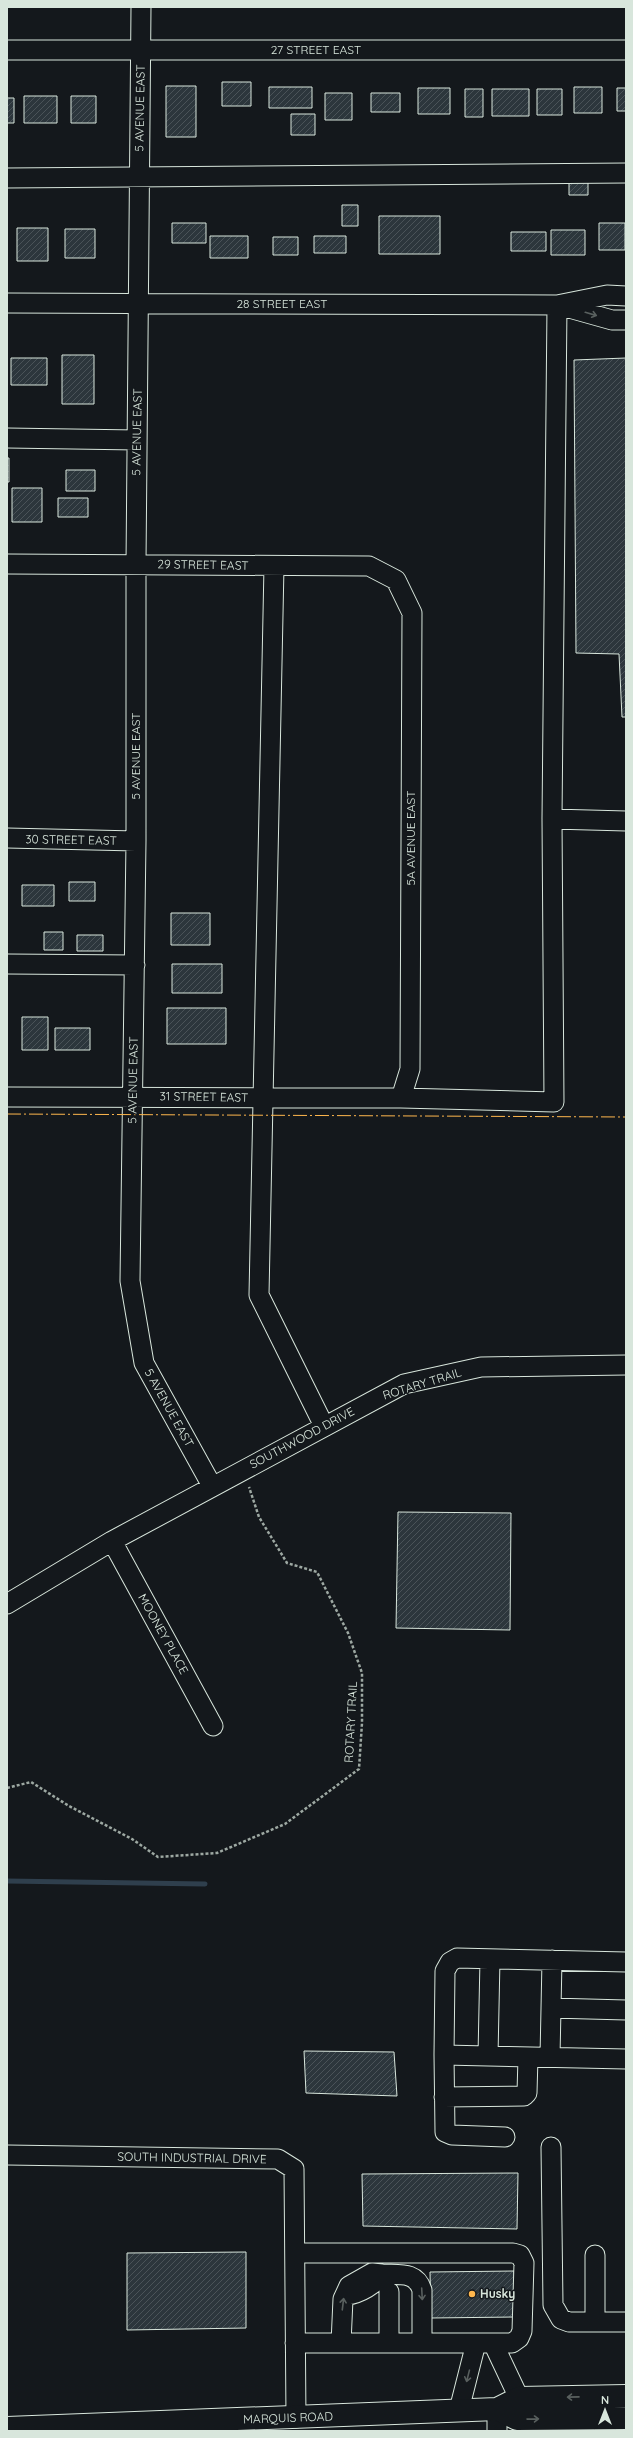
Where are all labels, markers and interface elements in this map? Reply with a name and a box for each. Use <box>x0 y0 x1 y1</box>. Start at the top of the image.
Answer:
street label: 27 STREET EAST <box>271 42 361 57</box>
street label: 5 AVENUE EAST <box>131 64 148 152</box>
street label: 28 STREET EAST <box>236 296 328 311</box>
one-way arrow <box>585 311 598 318</box>
street label: 5 AVENUE EAST <box>128 388 145 476</box>
street label: 29 STREET EAST <box>157 556 249 573</box>
street label: 5 AVENUE EAST <box>128 712 143 800</box>
street label: 5A AVENUE EAST <box>403 791 418 886</box>
street label: 30 STREET EAST <box>25 831 117 848</box>
street label: 5 AVENUE EAST <box>124 1036 141 1124</box>
street label: 31 STREET EAST <box>160 1088 249 1105</box>
street label: ROTARY TRAIL <box>381 1364 464 1403</box>
street label: 5 AVENUE EAST <box>142 1366 197 1450</box>
street label: SOUTHWOOD DRIVE <box>247 1403 357 1472</box>
street label: MOONEY PLACE <box>135 1591 192 1677</box>
street label: ROTARY TRAIL <box>341 1680 360 1763</box>
street label: SOUTH INDUSTRIAL DRIVE <box>117 2149 267 2166</box>
place label: Husky <box>480 2286 515 2301</box>
one-way arrow <box>418 2287 426 2300</box>
marker: Husky <box>467 2289 477 2299</box>
one-way arrow <box>340 2298 347 2311</box>
one-way arrow <box>463 2370 471 2383</box>
north arrow <box>585 2390 625 2430</box>
one-way arrow <box>567 2393 580 2401</box>
text: N <box>601 2393 609 2407</box>
street label: MARQUIS ROAD <box>243 2408 334 2427</box>
one-way arrow <box>526 2415 539 2422</box>

